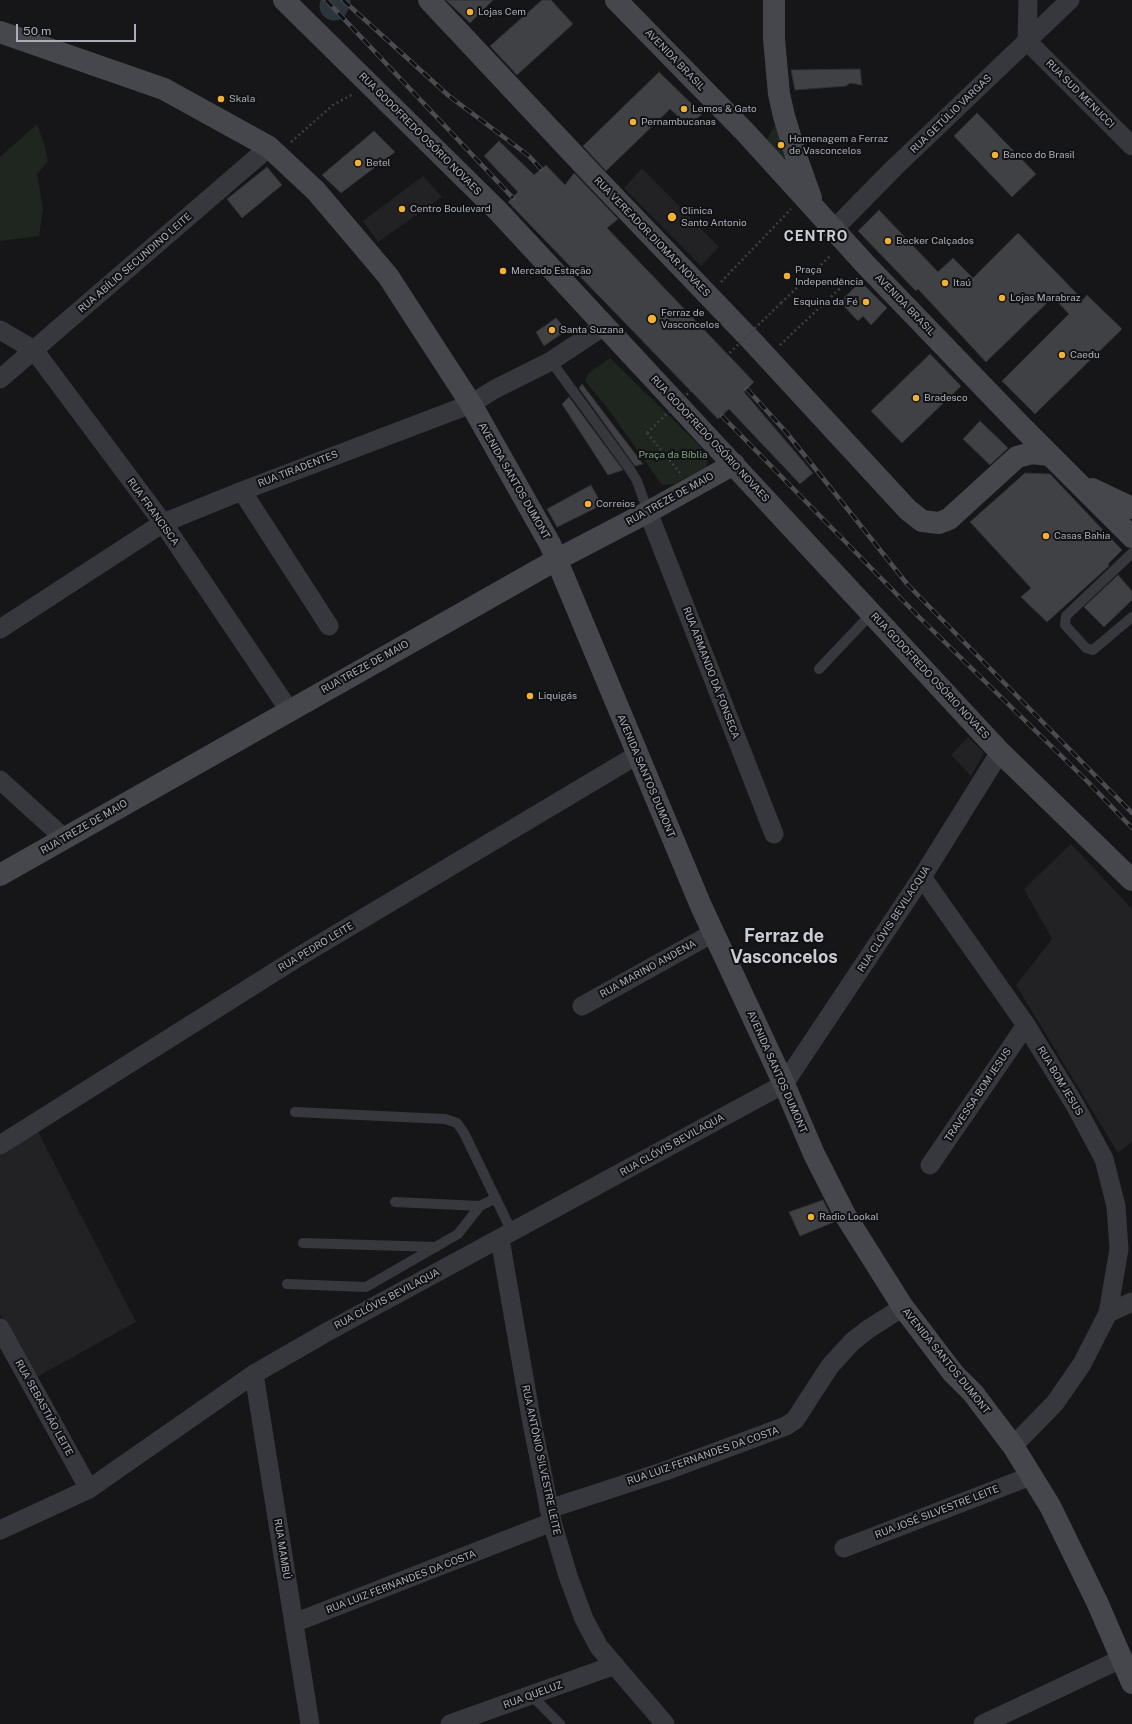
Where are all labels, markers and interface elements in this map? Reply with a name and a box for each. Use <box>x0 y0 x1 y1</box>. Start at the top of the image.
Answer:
place label: Lojas Cem <box>478 6 526 18</box>
marker: Lojas Cem <box>465 7 475 17</box>
scale bar <box>18 16 138 42</box>
text: 50 m <box>23 24 51 38</box>
street label: AVENIDA BRASIL <box>642 27 708 93</box>
street label: RUA SUD MENUCCI <box>1043 57 1117 131</box>
street label: RUA GODOFREDO OSÓRIO NOVAES <box>356 70 484 198</box>
street label: RUA GETÚLIO VARGAS <box>908 72 994 156</box>
place label: Skala <box>229 93 255 105</box>
marker: Skala <box>216 94 226 104</box>
place label: Lemos & Gato <box>692 103 757 115</box>
marker: Lemos & Gato <box>679 104 689 114</box>
place label: Pernambucanas <box>641 116 716 128</box>
marker: Pernambucanas <box>628 117 638 127</box>
place label: Homenagem a Ferraz de Vasconcelos <box>789 133 888 156</box>
marker: Homenagem a Ferraz de Vasconcelos <box>776 140 786 150</box>
place label: Banco do Brasil <box>1003 149 1075 161</box>
marker: Banco do Brasil <box>990 150 1000 160</box>
place label: Betel <box>366 157 391 169</box>
marker: Betel <box>353 158 363 168</box>
street label: RUA VEREADOR DIOMAR NOVAES <box>591 175 713 299</box>
place label: Centro Boulevard <box>410 203 491 215</box>
marker: Centro Boulevard <box>397 204 407 214</box>
place label: Clinica Santo Antonio <box>681 205 747 228</box>
street label: RUA ABÍLIO SECUNDINO LEITE <box>76 211 194 315</box>
marker: Clinica Santo Antonio <box>666 211 678 223</box>
district label: CENTRO <box>784 229 848 245</box>
place label: Becker Calçados <box>896 235 974 247</box>
marker: Becker Calçados <box>883 236 893 246</box>
place label: Praça Independência <box>795 264 863 288</box>
place label: Mercado Estação <box>511 265 591 277</box>
marker: Mercado Estação <box>498 266 508 276</box>
marker: Praça Independência <box>782 271 792 281</box>
street label: AVENIDA BRASIL <box>872 272 938 338</box>
place label: Itaú <box>953 277 971 289</box>
marker: Itaú <box>940 278 950 288</box>
place label: Lojas Marabraz <box>1010 292 1080 304</box>
marker: Lojas Marabraz <box>997 293 1007 303</box>
place label: Esquina da Fé <box>793 296 858 308</box>
marker: Esquina da Fé <box>861 297 871 307</box>
place label: Ferraz de Vasconcelos <box>661 307 719 330</box>
marker: Ferraz de Vasconcelos <box>646 313 658 325</box>
place label: Santa Suzana <box>560 324 624 336</box>
marker: Santa Suzana <box>547 325 557 335</box>
place label: Caedu <box>1070 349 1100 361</box>
marker: Caedu <box>1057 350 1067 360</box>
street label: RUA GODOFREDO OSÓRIO NOVAES <box>648 373 772 505</box>
place label: Bradesco <box>924 392 968 404</box>
marker: Bradesco <box>911 393 921 403</box>
street label: AVENIDA SANTOS DUMONT <box>476 421 552 541</box>
street label: RUA TIRADENTES <box>256 448 340 490</box>
park label: Praça da Bíblia <box>638 449 708 461</box>
street label: RUA TREZE DE MAIO <box>624 470 716 528</box>
street label: RUA FRANCISCA <box>125 476 181 548</box>
place label: Correios <box>596 498 635 510</box>
marker: Correios <box>583 499 593 509</box>
place label: Casas Bahia <box>1054 530 1110 542</box>
marker: Casas Bahia <box>1041 531 1051 541</box>
street label: RUA ARMANDO DA FONSECA <box>680 605 742 741</box>
street label: RUA GODOFREDO OSÓRIO NOVAES <box>868 610 992 742</box>
street label: RUA TREZE DE MAIO <box>319 638 411 696</box>
place label: Liquigás <box>538 690 577 702</box>
marker: Liquigás <box>525 691 535 701</box>
street label: AVENIDA SANTOS DUMONT <box>615 713 677 839</box>
street label: RUA TREZE DE MAIO <box>38 797 130 857</box>
street label: RUA CLÓVIS BEVILACQUA <box>855 864 933 974</box>
street label: RUA PEDRO LEITE <box>276 920 356 974</box>
district label: Ferraz de Vasconcelos <box>730 925 838 968</box>
street label: RUA MARINO ANDENA <box>598 938 698 1000</box>
street label: AVENIDA SANTOS DUMONT <box>745 1009 809 1135</box>
street label: RUA BOM JESUS <box>1035 1044 1085 1118</box>
street label: TRAVESSA BOM JESUS <box>942 1046 1014 1144</box>
street label: RUA CLÓVIS BEVILAQUA <box>618 1111 726 1179</box>
place label: Radio Lookal <box>819 1211 879 1223</box>
marker: Radio Lookal <box>806 1212 816 1222</box>
street label: RUA CLÓVIS BEVILAQUA <box>332 1266 442 1332</box>
street label: AVENIDA SANTOS DUMONT <box>900 1306 992 1416</box>
street label: RUA SEBASTIÃO LEITE <box>13 1358 75 1458</box>
street label: RUA ANTÔNIO SILVESTRE LEITE <box>519 1384 563 1536</box>
street label: RUA LUIZ FERNANDES DA COSTA <box>626 1424 780 1488</box>
street label: RUA JOSÉ SILVESTRE LEITE <box>873 1483 1001 1541</box>
street label: RUA MAMBÚ <box>271 1518 293 1580</box>
street label: RUA LUIZ FERNANDES DA COSTA <box>324 1548 478 1616</box>
street label: RUA QUELUZ <box>502 1679 564 1711</box>

